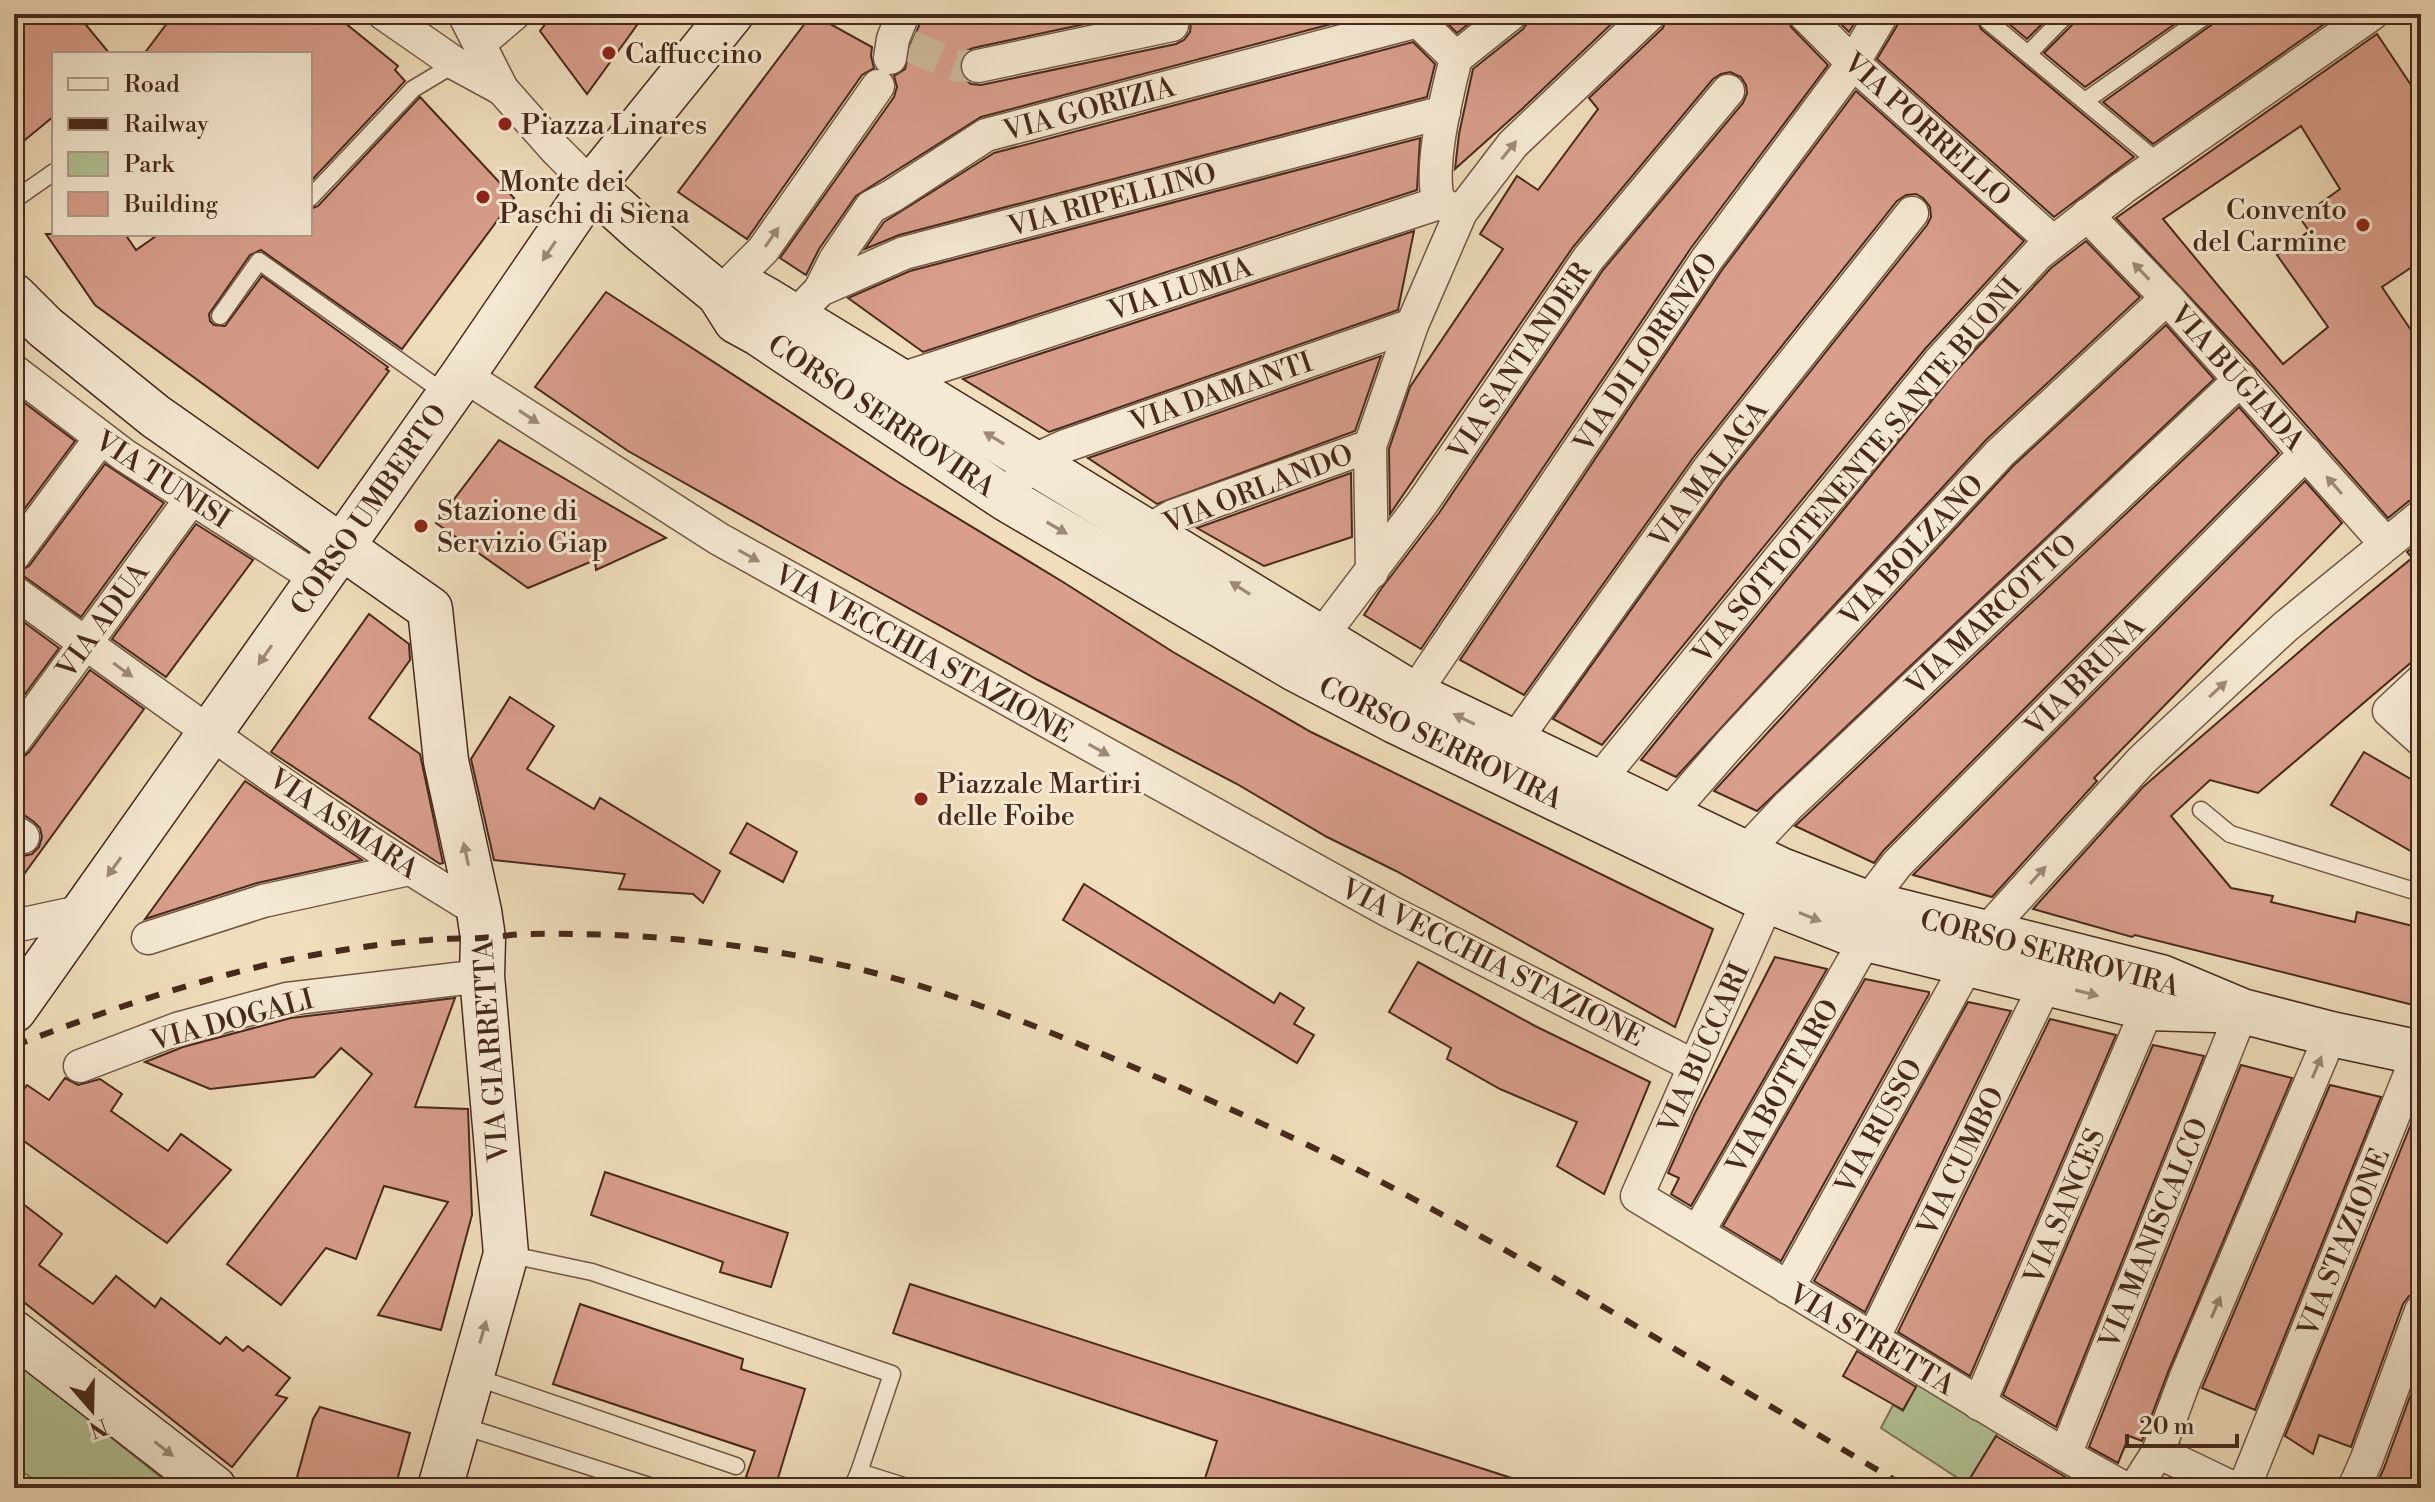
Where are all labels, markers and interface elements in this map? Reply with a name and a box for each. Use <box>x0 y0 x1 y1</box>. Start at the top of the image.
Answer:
place label: Caffuccino <box>625 37 762 72</box>
marker: Caffuccino <box>600 44 618 62</box>
street label: VIA PORRELLO <box>1835 45 2018 215</box>
legend <box>52 52 312 236</box>
text: Road <box>124 70 180 100</box>
street label: VIA GORIZIA <box>999 70 1180 149</box>
place label: Piazza Linares <box>521 108 707 143</box>
text: Railway <box>124 110 209 140</box>
marker: Piazza Linares <box>496 115 514 133</box>
one-way arrow <box>1500 140 1516 160</box>
text: Park <box>124 150 175 180</box>
street label: VIA RIPELLINO <box>1004 156 1220 245</box>
place label: Monte dei Paschi di Siena <box>499 165 691 232</box>
marker: Monte dei Paschi di Siena <box>474 188 492 206</box>
text: Building <box>123 190 218 220</box>
place label: Convento del Carmine <box>2192 193 2347 260</box>
marker: Convento del Carmine <box>2354 216 2372 234</box>
one-way arrow <box>764 226 779 247</box>
one-way arrow <box>542 240 557 261</box>
street label: VIA DI LORENZO <box>1566 247 1726 460</box>
street label: VIA LUMIA <box>1104 250 1257 329</box>
street label: VIA SANTANDER <box>1441 256 1600 468</box>
one-way arrow <box>2133 262 2151 281</box>
street label: VIA SOTTOTENENTE SANTE BUONI <box>1685 271 2029 672</box>
street label: VIA BUGIADA <box>2161 297 2312 459</box>
street label: CORSO SERROVIRA <box>761 327 1002 506</box>
street label: VIA DAMANTI <box>1125 345 1317 440</box>
street label: VIA MALAGA <box>1642 394 1776 556</box>
street label: CORSO UMBERTO <box>283 398 455 622</box>
one-way arrow <box>518 410 540 424</box>
street label: VIA TUNISI <box>87 423 237 537</box>
one-way arrow <box>983 431 1005 445</box>
street label: VIA ORLANDO <box>1158 437 1358 542</box>
street label: VIA BOLZANO <box>1832 468 1992 635</box>
one-way arrow <box>2326 476 2344 495</box>
place label: Stazione di Servizio Giap <box>437 494 608 561</box>
marker: Stazione di Servizio Giap <box>412 517 430 535</box>
one-way arrow <box>1046 521 1068 535</box>
street label: VIA MARCOTTO <box>1899 527 2085 704</box>
one-way arrow <box>738 549 760 563</box>
street label: VIA ADUA <box>49 556 157 686</box>
street label: VIA VECCHIA STAZIONE <box>767 557 1079 751</box>
one-way arrow <box>1229 581 1251 595</box>
street label: VIA BRUNA <box>2017 609 2153 745</box>
one-way arrow <box>258 645 273 666</box>
one-way arrow <box>112 662 134 678</box>
street label: CORSO SERROVIRA <box>1313 669 1569 818</box>
one-way arrow <box>2209 680 2228 698</box>
one-way arrow <box>1453 712 1476 725</box>
one-way arrow <box>1088 742 1110 756</box>
street label: VIA ASMARA <box>261 761 425 888</box>
place label: Piazzale Martiri delle Foibe <box>937 767 1142 834</box>
marker: Piazzale Martiri delle Foibe <box>912 790 930 808</box>
one-way arrow <box>459 841 472 866</box>
one-way arrow <box>106 856 122 878</box>
one-way arrow <box>2028 866 2046 885</box>
street label: VIA VECCHIA STAZIONE <box>1334 871 1650 1055</box>
street label: CORSO SERROVIRA <box>1916 902 2184 1005</box>
one-way arrow <box>1798 911 1822 924</box>
street label: VIA GIARRETTA <box>466 938 517 1164</box>
street label: VIA BUCCARI <box>1651 958 1758 1140</box>
street label: VIA DOGALI <box>146 982 318 1059</box>
one-way arrow <box>2075 987 2100 1000</box>
street label: VIA BOTTARO <box>1719 993 1847 1181</box>
street label: VIA RUSSO <box>1827 1053 1931 1201</box>
one-way arrow <box>2310 1056 2323 1079</box>
street label: VIA CUMBO <box>1910 1081 2012 1243</box>
street label: VIA MANISCALCO <box>2092 1113 2217 1355</box>
street label: VIA SANCES <box>2017 1123 2114 1291</box>
street label: VIA STAZIONE <box>2290 1143 2398 1343</box>
street label: VIA STRETTA <box>1781 1277 1961 1404</box>
one-way arrow <box>2209 1295 2222 1319</box>
one-way arrow <box>477 1319 490 1343</box>
north arrow <box>52 1370 132 1450</box>
scale bar <box>2127 1398 2237 1448</box>
text: N <box>85 1412 111 1443</box>
text: 20 m <box>2139 1412 2195 1442</box>
one-way arrow <box>154 1441 174 1457</box>

